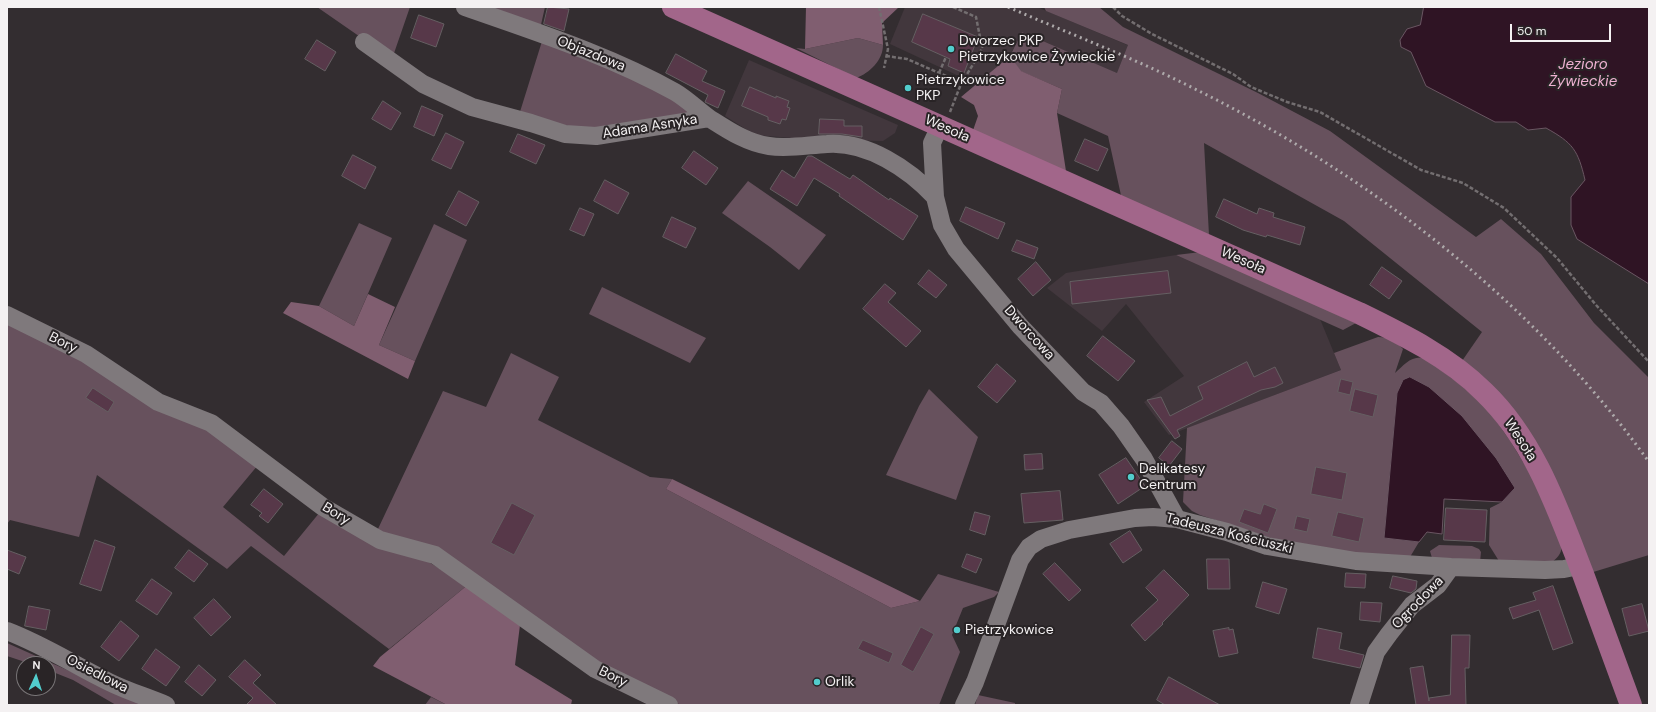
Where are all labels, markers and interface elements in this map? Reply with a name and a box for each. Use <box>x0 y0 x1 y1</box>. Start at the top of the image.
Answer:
scale bar <box>1512 16 1613 42</box>
text: 50 m <box>1517 23 1546 39</box>
street label: Objazdowa <box>555 33 627 75</box>
place label: Dworzec PKP Pietrzykowice Żywieckie <box>959 33 1115 66</box>
marker: Dworzec PKP Pietrzykowice Żywieckie <box>946 44 956 54</box>
water label: Jezioro Żywieckie <box>1549 56 1617 91</box>
place label: Pietrzykowice PKP <box>916 72 1005 104</box>
marker: Pietrzykowice PKP <box>903 83 913 93</box>
street label: Adama Asnyka <box>601 111 699 143</box>
street label: Wesoła <box>922 112 972 146</box>
street label: Wesoła <box>1218 244 1268 278</box>
street label: Dworcowa <box>1000 302 1058 364</box>
street label: Bory <box>46 329 80 357</box>
street label: Wesoła <box>1500 416 1540 464</box>
place label: Delikatesy Centrum <box>1139 461 1205 494</box>
marker: Delikatesy Centrum <box>1126 472 1136 482</box>
street label: Bory <box>319 499 353 529</box>
street label: Tadeusza Kościuszki <box>1164 510 1294 558</box>
street label: Ogrodowa <box>1389 573 1447 633</box>
place label: Pietrzykowice <box>965 622 1054 638</box>
marker: Pietrzykowice <box>952 625 962 635</box>
street label: Osiedlowa <box>63 651 131 697</box>
north arrow <box>16 656 56 696</box>
text: N <box>32 658 41 672</box>
street label: Bory <box>596 663 630 691</box>
place label: Orlik <box>825 674 855 690</box>
marker: Orlik <box>812 677 822 687</box>

